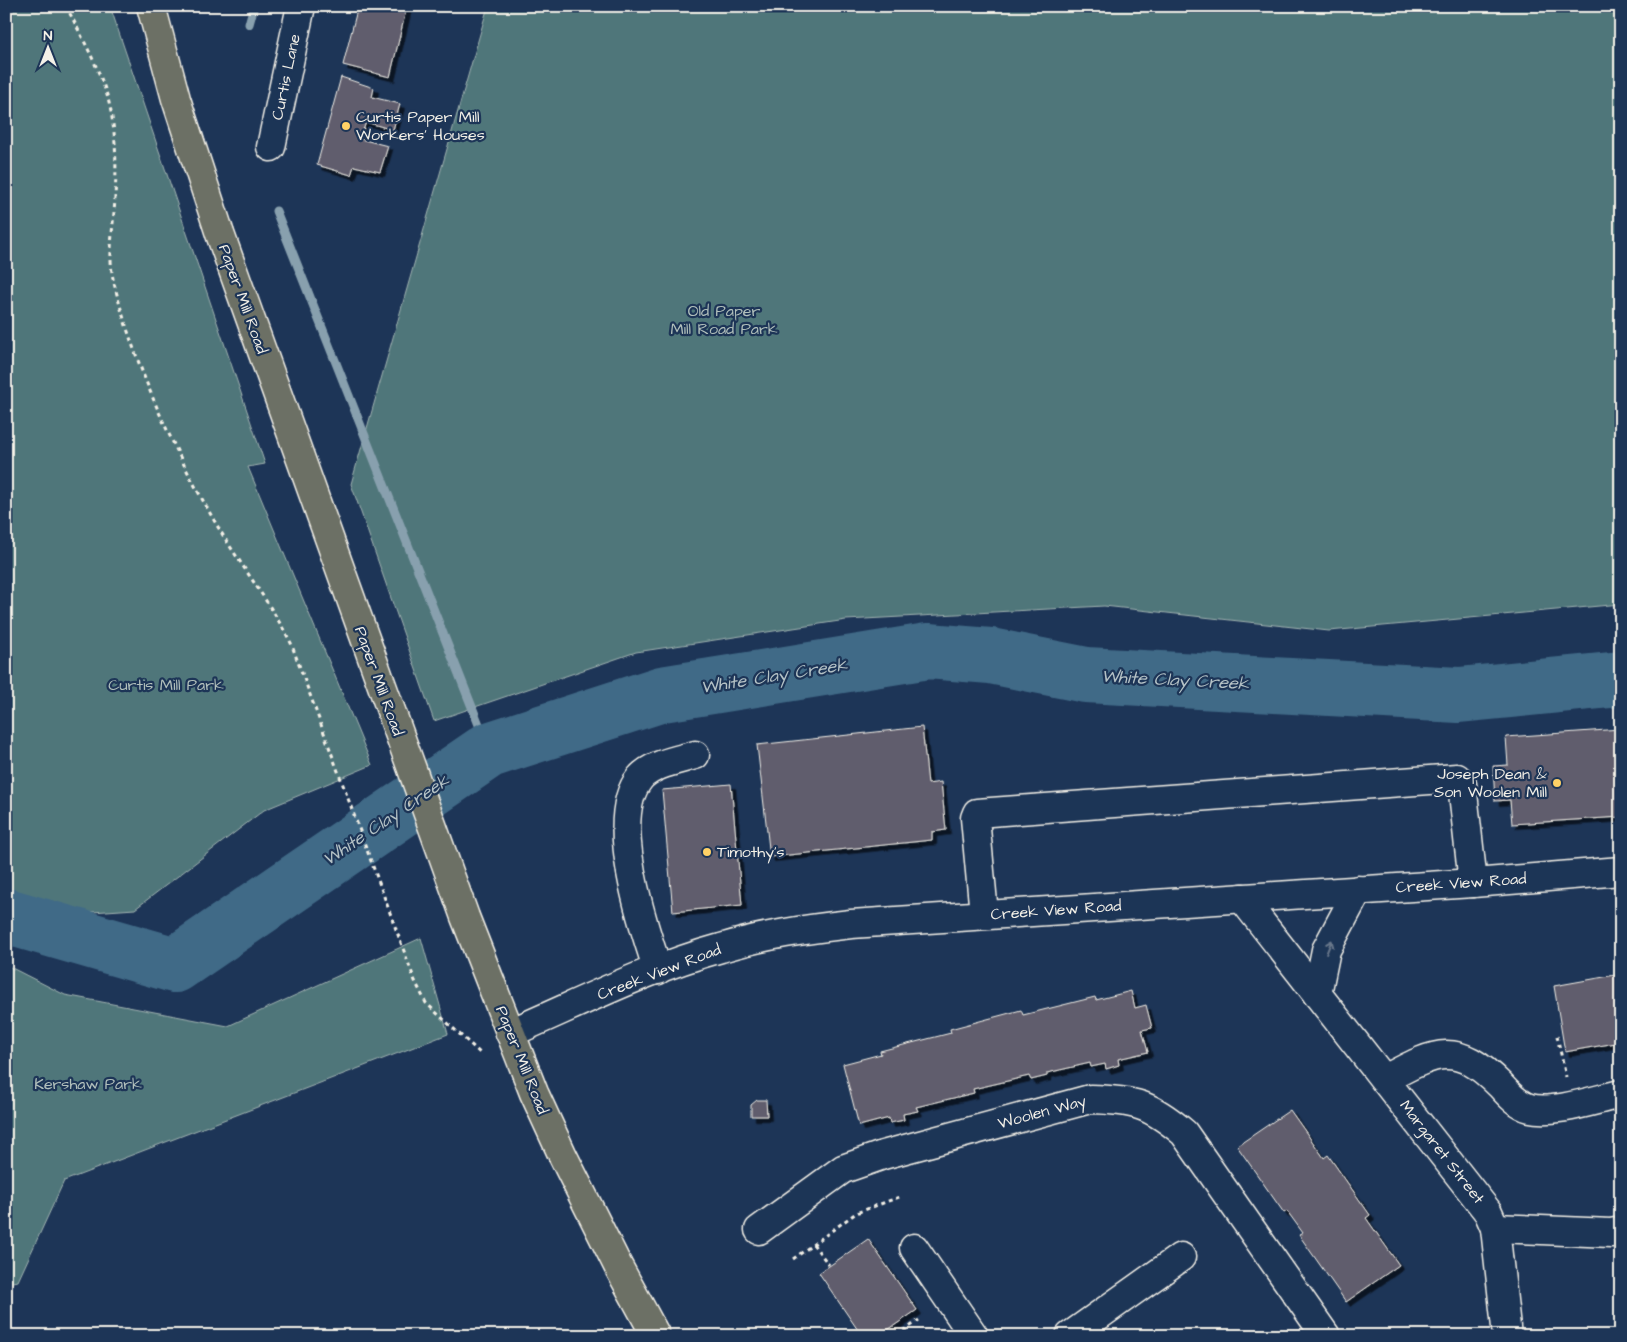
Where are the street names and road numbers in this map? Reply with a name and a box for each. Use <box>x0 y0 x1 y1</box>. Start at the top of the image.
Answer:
street label: Curtis Lane <box>266 32 306 122</box>
street label: Paper Mill Road <box>213 241 273 357</box>
street label: Paper Mill Road <box>349 623 409 739</box>
street label: Creek View Road <box>1395 867 1527 899</box>
street label: Creek View Road <box>990 894 1122 926</box>
street label: Creek View Road <box>594 938 724 1006</box>
street label: Paper Mill Road <box>490 1003 554 1117</box>
street label: Woolen Way <box>995 1090 1089 1135</box>
street label: Margaret Street <box>1394 1095 1490 1210</box>

